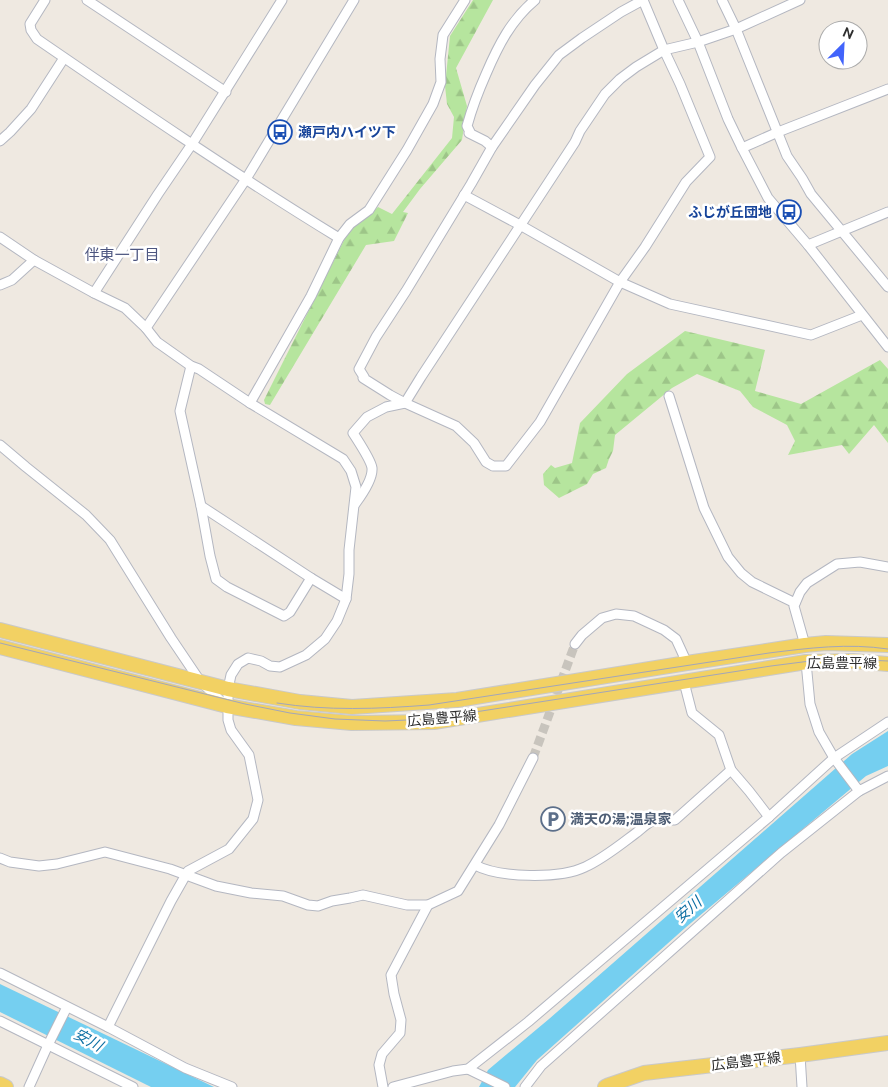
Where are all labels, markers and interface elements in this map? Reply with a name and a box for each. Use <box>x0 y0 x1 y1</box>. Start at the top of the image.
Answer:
north arrow <box>818 20 868 70</box>
text: N <box>840 24 856 43</box>
bus stop icon: 瀬戸内ハイツ下 <box>267 119 293 145</box>
place label: 瀬戸内ハイツ下 <box>298 124 396 140</box>
bus stop icon: ふじが丘団地 <box>776 199 802 225</box>
place label: ふじが丘団地 <box>688 204 772 220</box>
district label: 伴東一丁目 <box>84 246 160 263</box>
street label: 広島豊平線 <box>807 655 877 671</box>
street label: 広島豊平線 <box>406 707 478 729</box>
parking icon: 満天の湯;温泉家 <box>540 806 566 832</box>
place label: 満天の湯;温泉家 <box>570 811 671 827</box>
water label: 安川 <box>671 892 706 926</box>
water label: 安川 <box>71 1025 107 1055</box>
street label: 広島豊平線 <box>710 1049 782 1073</box>

